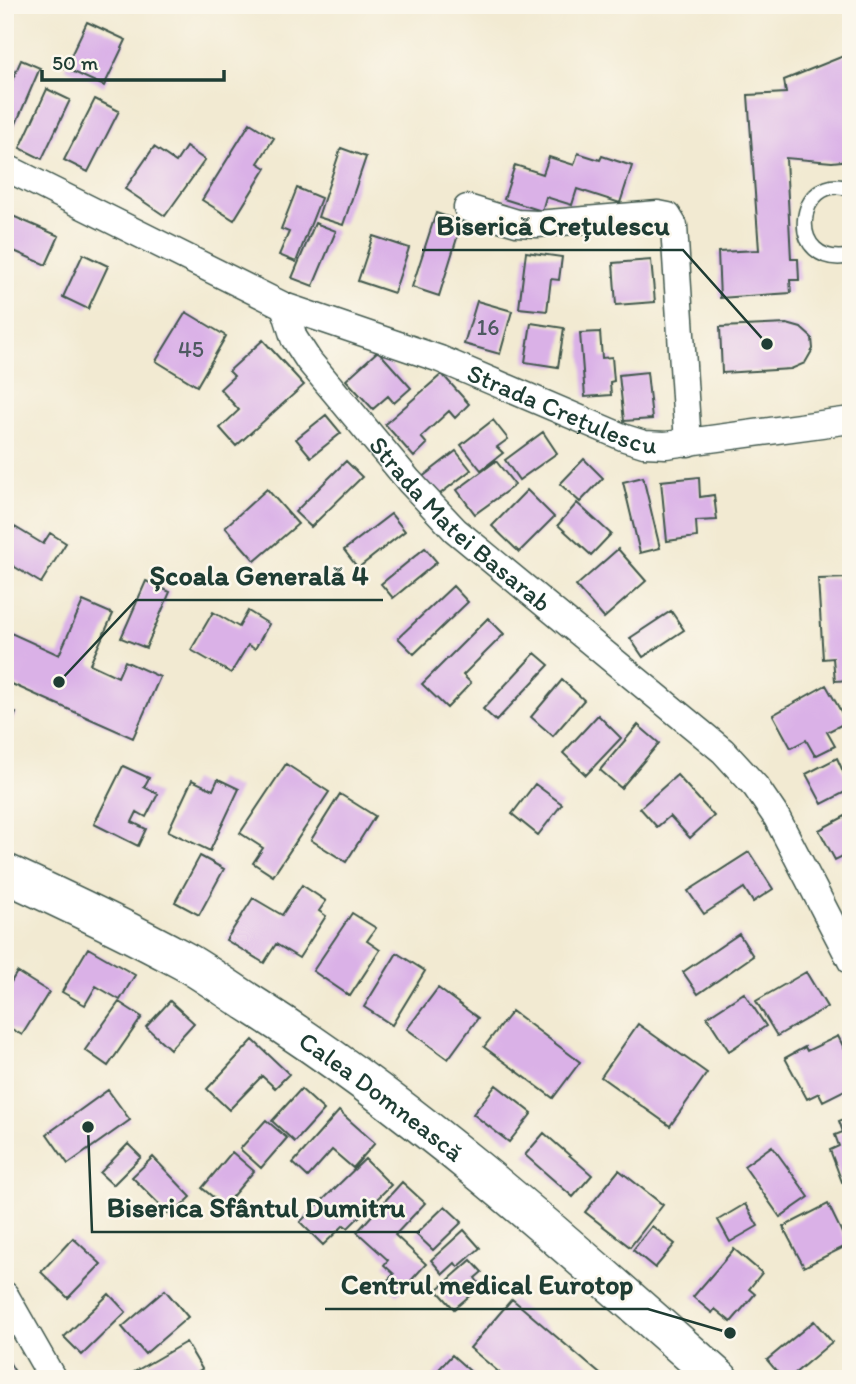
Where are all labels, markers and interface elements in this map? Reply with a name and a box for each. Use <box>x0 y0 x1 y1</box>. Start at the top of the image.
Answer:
scale bar <box>42 38 224 82</box>
text: 50 m <box>52 50 99 75</box>
callout: Biserică Crețulescu <box>422 201 683 250</box>
text: Biserică Crețulescu <box>436 208 670 242</box>
house number: 16 <box>477 313 499 341</box>
house number: 45 <box>178 335 204 363</box>
street label: Strada Crețulescu <box>463 357 657 461</box>
street label: Strada Matei Basarab <box>362 430 558 619</box>
callout: Școala Generală 4 <box>136 551 383 600</box>
text: Școala Generală 4 <box>150 558 369 592</box>
street label: Calea Domnească <box>293 1024 471 1169</box>
callout: Biserica Sfântul Dumitru <box>92 1183 420 1232</box>
text: Biserica Sfântul Dumitru <box>107 1190 406 1224</box>
callout: Centrul medical Eurotop <box>325 1260 648 1309</box>
text: Centrul medical Eurotop <box>341 1267 634 1301</box>

